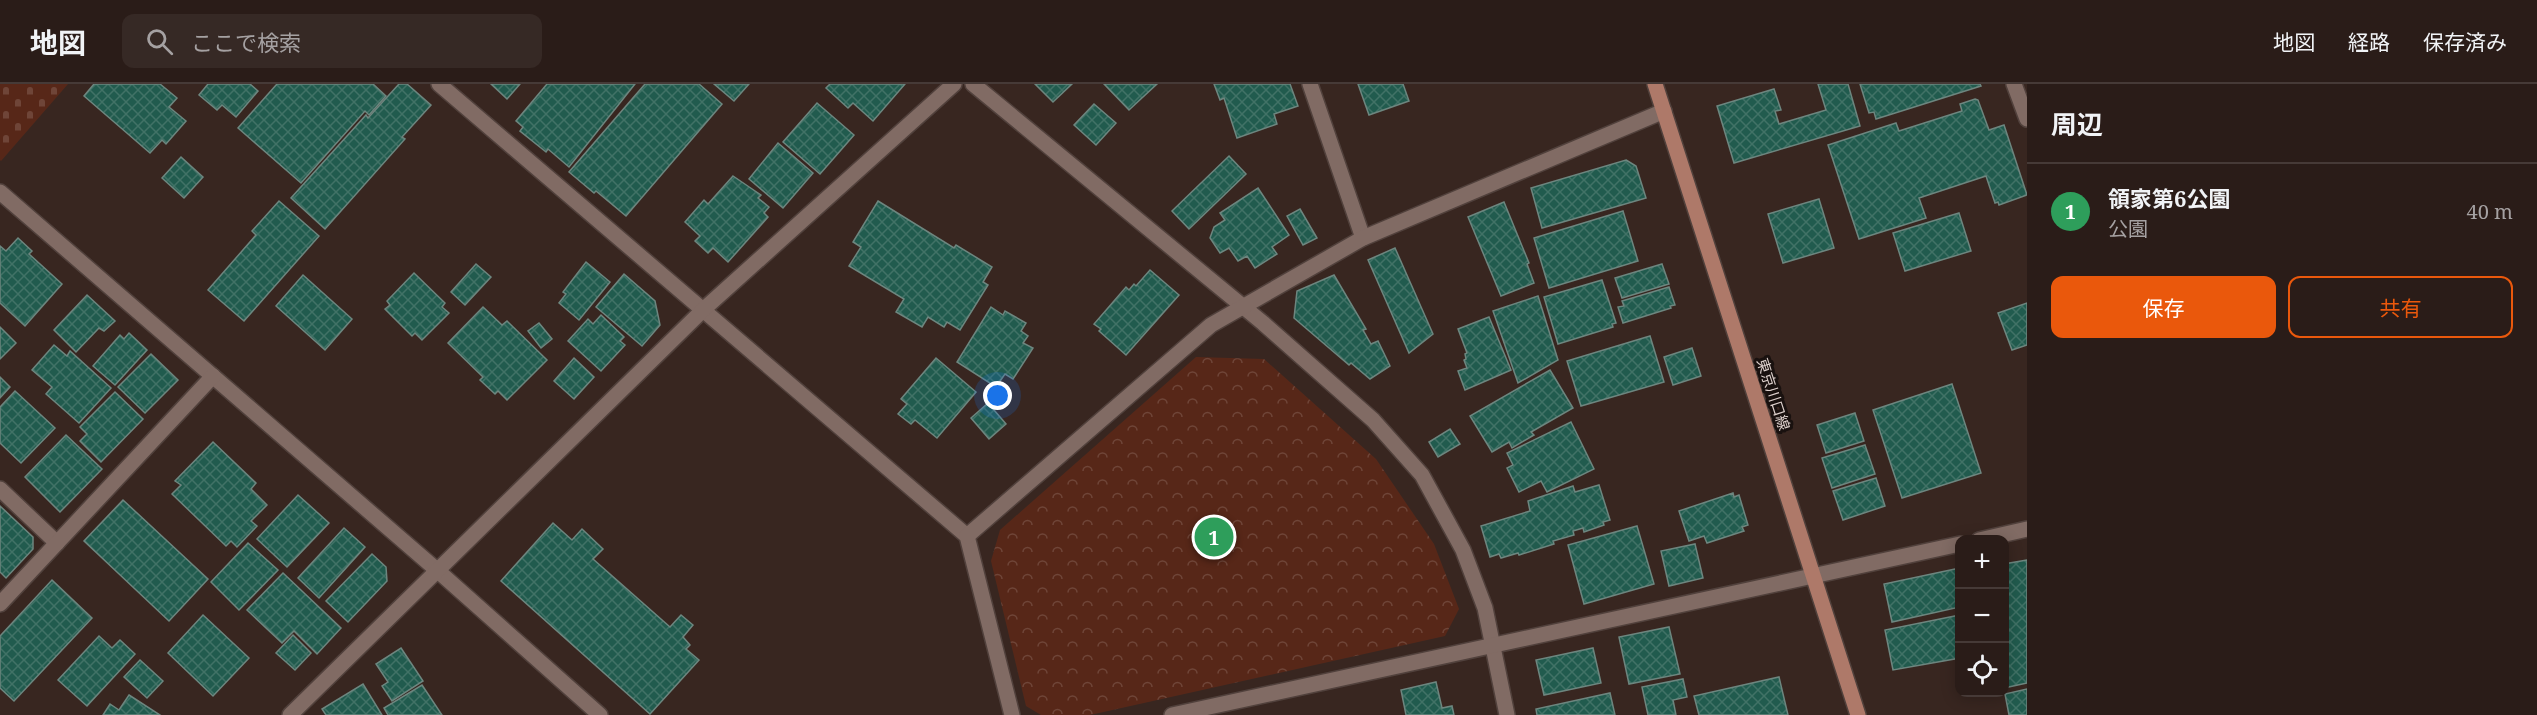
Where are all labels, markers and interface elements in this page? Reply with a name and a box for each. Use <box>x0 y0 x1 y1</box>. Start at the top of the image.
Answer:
search box <box>122 14 542 68</box>
text: 地図 <box>30 23 86 61</box>
icon: search <box>143 25 176 58</box>
text: ここで検索 <box>191 27 301 57</box>
text: 地図 <box>2273 28 2315 56</box>
text: 経路 <box>2348 28 2390 56</box>
text: 保存済み <box>2423 28 2507 56</box>
text: 周辺 <box>2051 106 2103 142</box>
text: 領家第6公園 <box>2108 183 2230 213</box>
text: 1 <box>2065 198 2076 225</box>
text: 40 m <box>2467 198 2513 225</box>
text: 公園 <box>2108 215 2148 242</box>
button: 保存 <box>2051 276 2276 338</box>
button: 共有 <box>2288 276 2513 338</box>
street label: 東京川口線 <box>1753 355 1795 433</box>
your location <box>983 381 1012 410</box>
pin: 1 <box>1194 514 1234 560</box>
map controls <box>1955 535 2009 697</box>
button: + <box>1955 535 2009 589</box>
button: − <box>1955 589 2009 643</box>
button: locate <box>1955 643 2009 697</box>

